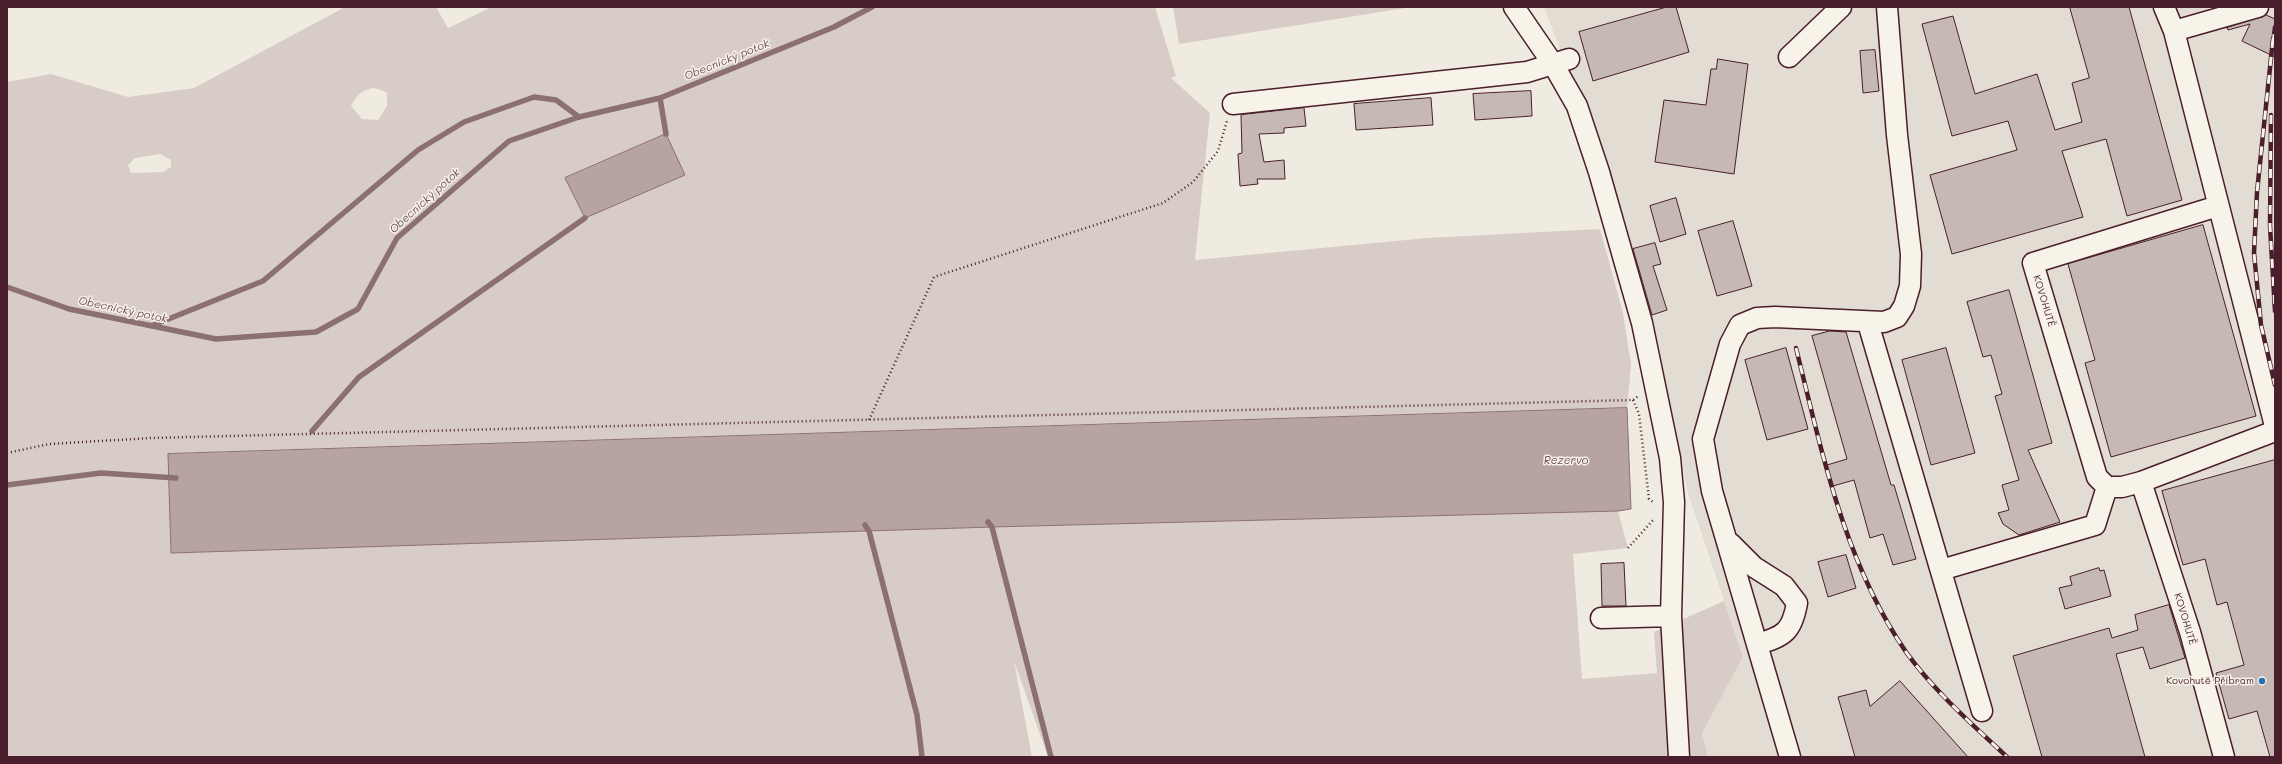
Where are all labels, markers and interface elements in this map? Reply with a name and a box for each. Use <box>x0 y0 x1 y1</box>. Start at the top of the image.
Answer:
water label: Obecnický potok <box>683 37 771 83</box>
water label: Obecnický potok <box>387 166 463 236</box>
street label: KOVOHUTĚ <box>2030 274 2058 328</box>
water label: Obecnický potok <box>77 294 169 326</box>
water label: Rezervo <box>1544 454 1588 468</box>
street label: KOVOHUTĚ <box>2171 592 2199 646</box>
place label: Kovohutě Příbram <box>2166 675 2254 687</box>
marker: Kovohutě Příbram <box>2257 676 2267 686</box>

